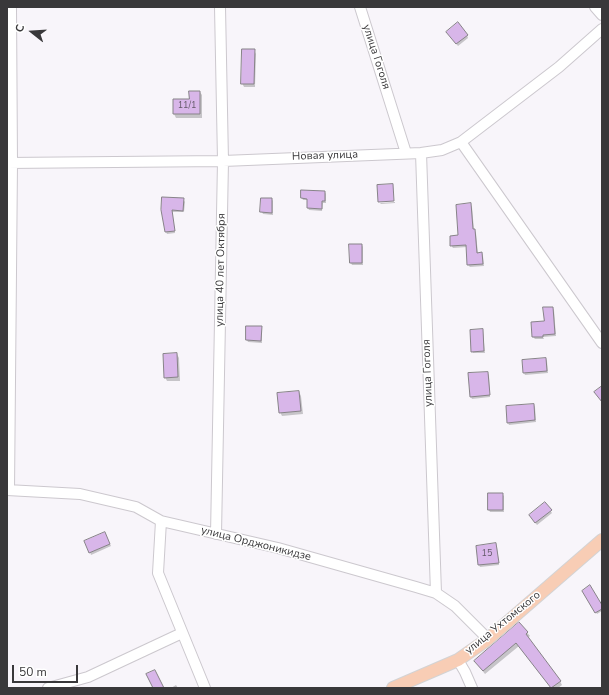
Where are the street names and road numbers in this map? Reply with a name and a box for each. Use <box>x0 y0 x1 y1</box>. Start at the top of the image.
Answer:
street label: улица Гоголя <box>359 23 393 91</box>
street label: Новая улица <box>292 148 358 164</box>
street label: улица 40 лет Октября <box>213 213 229 327</box>
street label: улица Гоголя <box>420 339 436 407</box>
street label: улица Орджоникидзе <box>200 524 312 564</box>
street label: улица Ухтомского <box>463 589 543 657</box>

